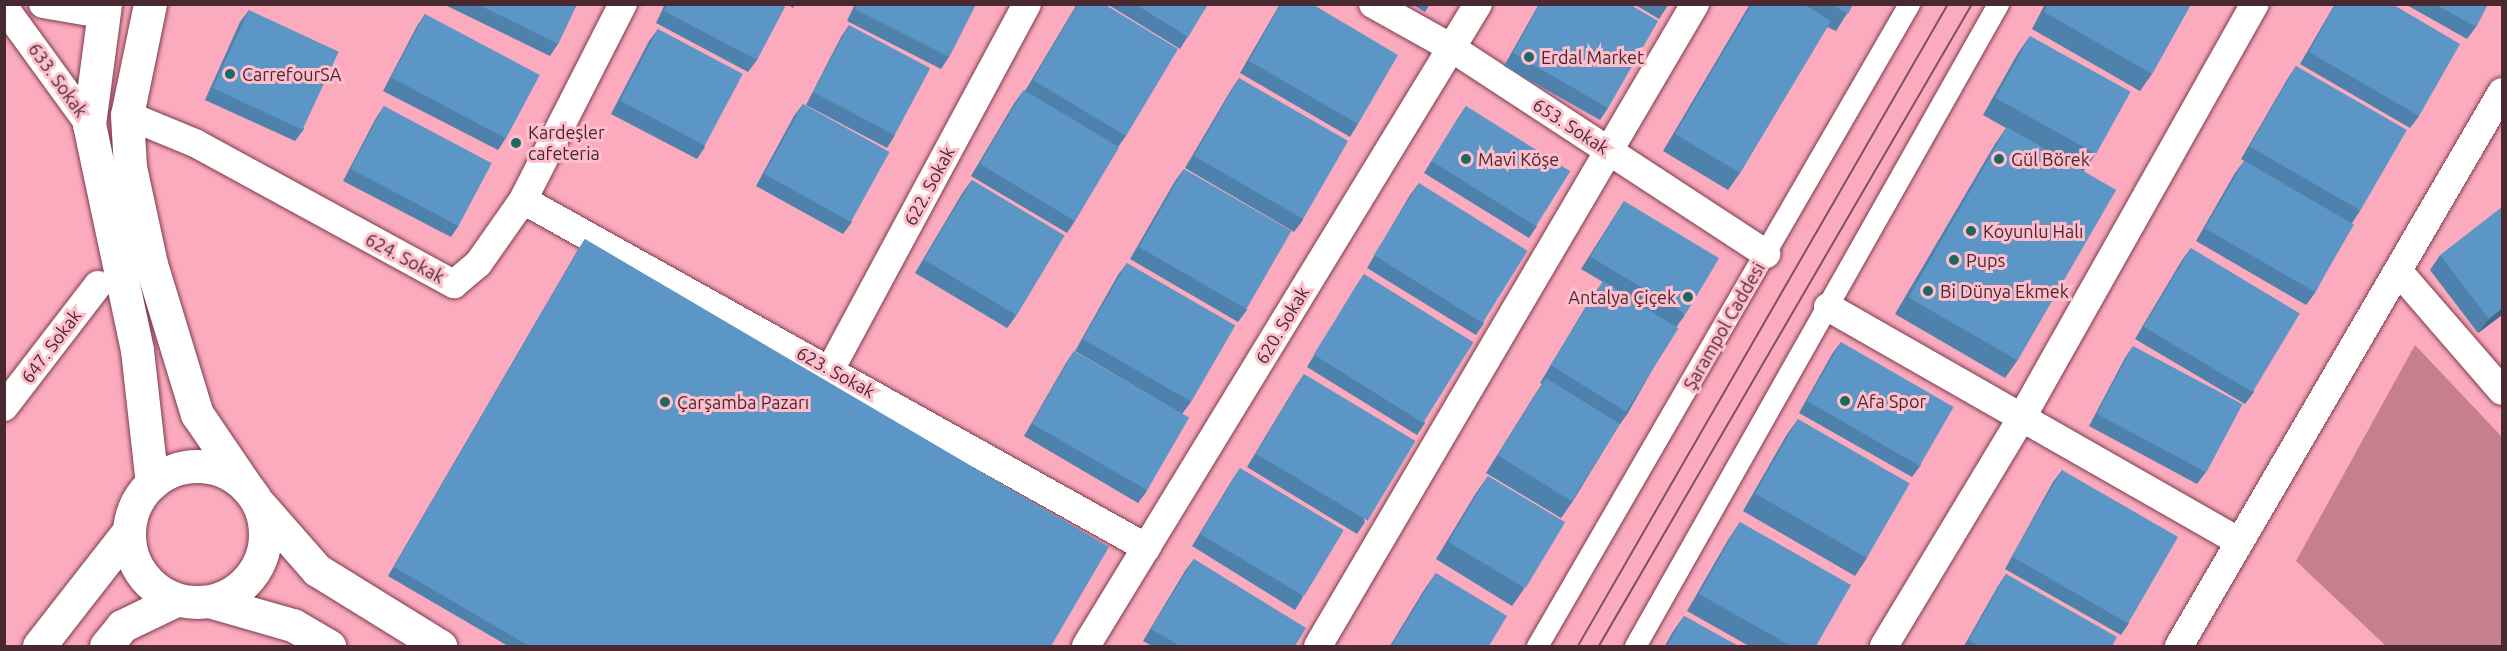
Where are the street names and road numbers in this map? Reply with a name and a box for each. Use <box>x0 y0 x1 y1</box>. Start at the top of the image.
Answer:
street label: 633. Sokak <box>24 39 92 121</box>
street label: 653. Sokak <box>1529 93 1613 159</box>
street label: 622. Sokak <box>899 143 959 229</box>
street label: 624. Sokak <box>362 228 448 288</box>
street label: Şarampol Caddesi <box>1679 258 1769 394</box>
street label: 620. Sokak <box>1250 282 1314 368</box>
street label: 647. Sokak <box>16 305 86 387</box>
street label: 623. Sokak <box>793 342 879 402</box>

